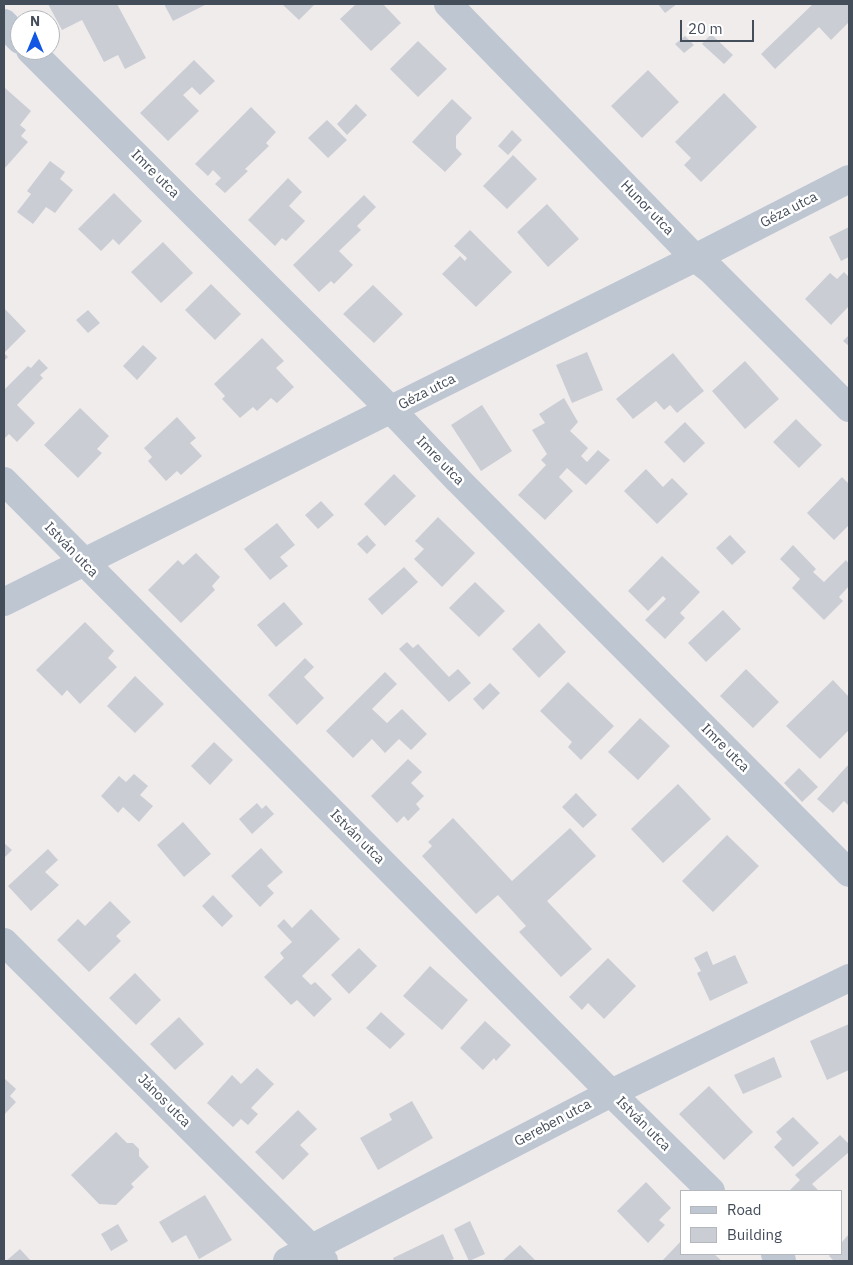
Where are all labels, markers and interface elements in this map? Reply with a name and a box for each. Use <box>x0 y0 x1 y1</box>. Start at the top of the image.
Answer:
north arrow <box>10 10 60 60</box>
scale bar <box>683 10 757 42</box>
text: N <box>30 12 40 30</box>
text: 20 m <box>688 19 723 38</box>
street label: Imre utca <box>127 146 183 202</box>
street label: Hunor utca <box>617 177 677 239</box>
street label: Géza utca <box>758 188 820 232</box>
street label: Géza utca <box>396 370 458 414</box>
street label: Imre utca <box>413 433 467 489</box>
street label: István utca <box>41 519 101 581</box>
street label: Imre utca <box>697 720 753 776</box>
street label: István utca <box>326 806 388 868</box>
street label: János utca <box>134 1071 194 1131</box>
street label: István utca <box>612 1093 674 1155</box>
street label: Gereben utca <box>512 1096 594 1150</box>
legend <box>680 1190 843 1255</box>
text: Road <box>727 1200 762 1219</box>
text: Building <box>727 1225 782 1244</box>

